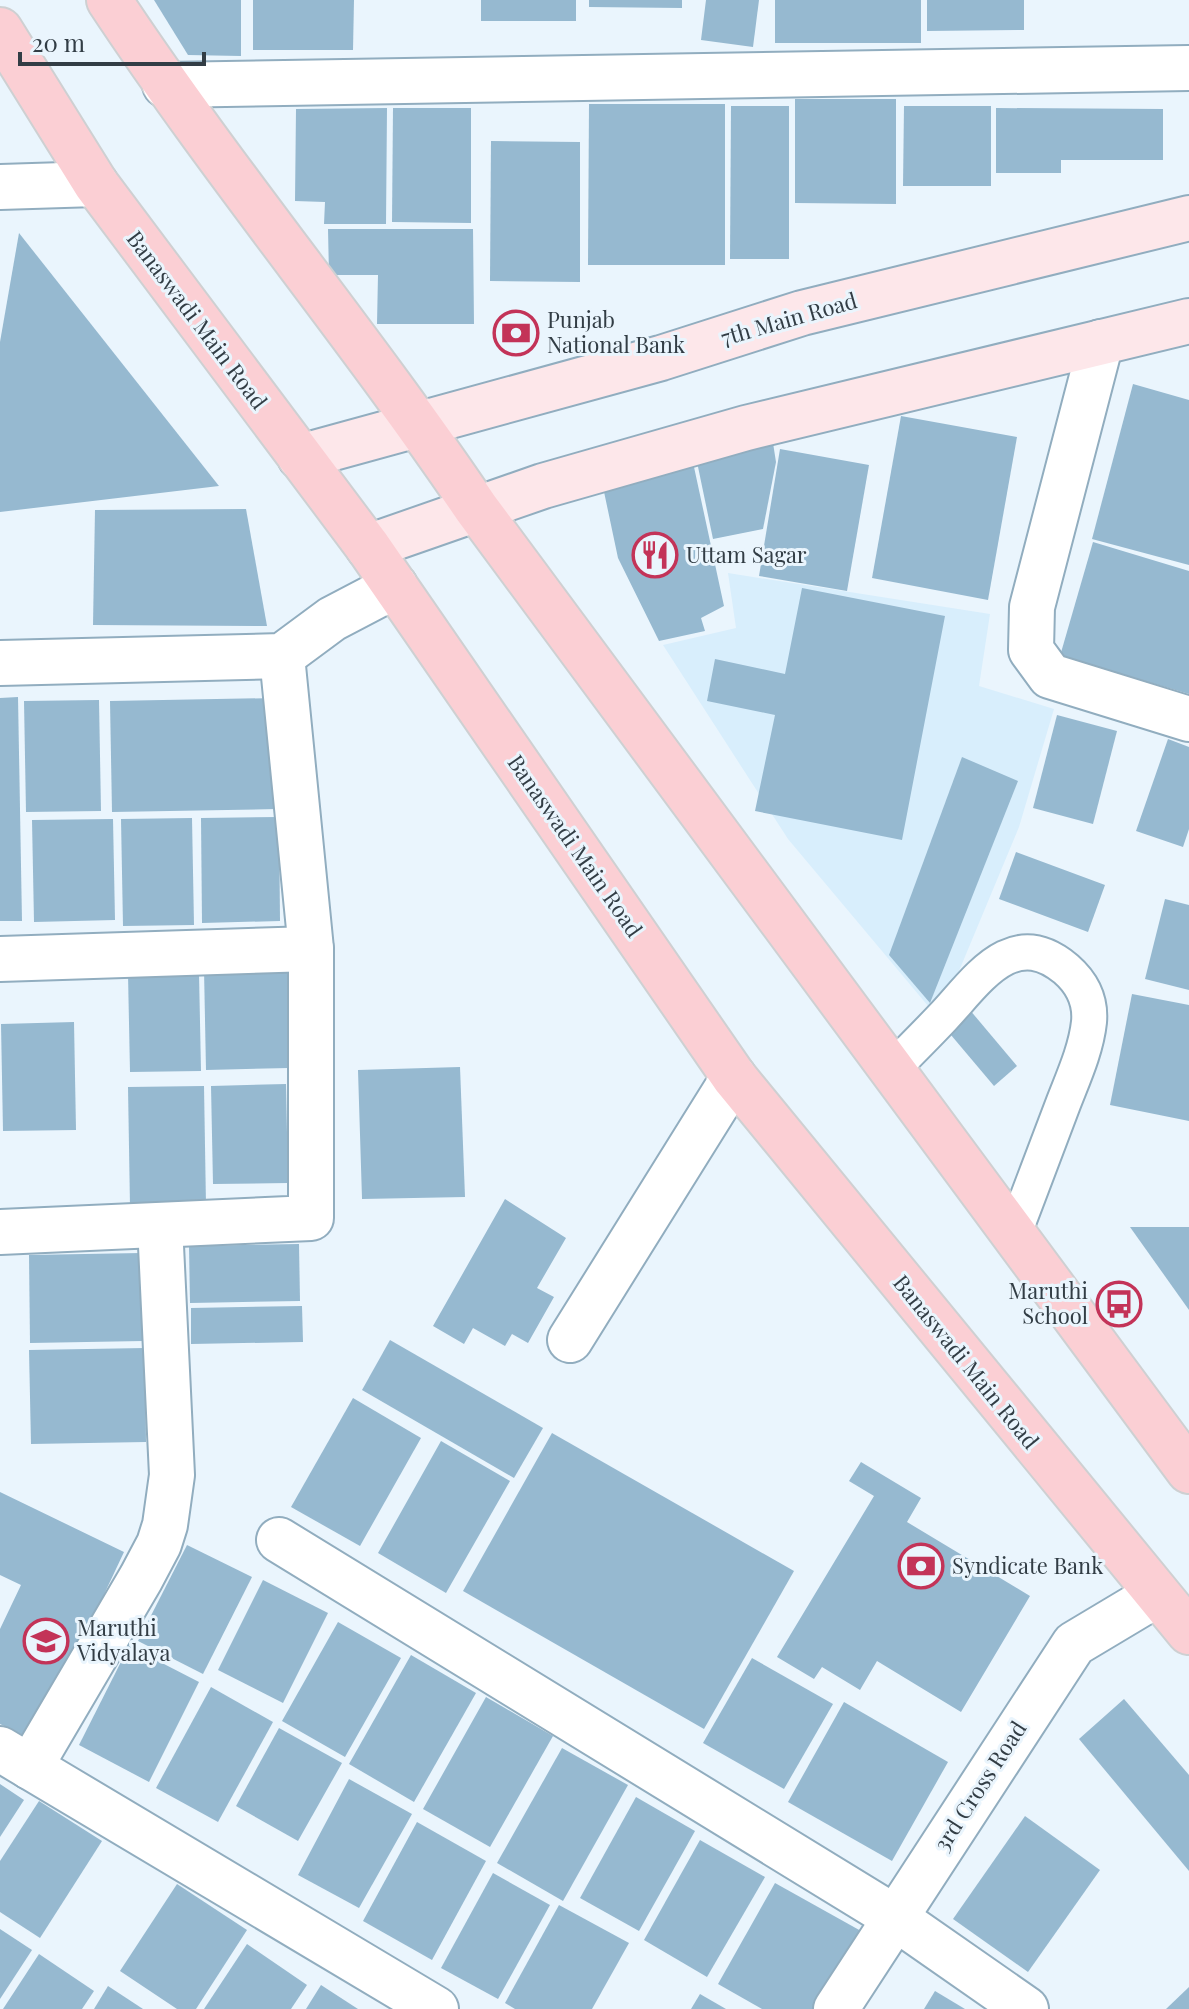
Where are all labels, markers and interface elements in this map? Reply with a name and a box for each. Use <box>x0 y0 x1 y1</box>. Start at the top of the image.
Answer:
scale bar <box>20 16 204 66</box>
text: 20 m <box>32 26 85 58</box>
street label: Banaswadi Main Road <box>121 224 275 415</box>
street label: 7th Main Road <box>717 284 860 352</box>
place label: Punjab National Bank <box>547 304 685 359</box>
bank icon: Punjab National Bank <box>492 309 540 357</box>
restaurant icon: Uttam Sagar <box>631 531 679 579</box>
place label: Uttam Sagar <box>686 539 807 569</box>
street label: Banaswadi Main Road <box>502 748 650 943</box>
street label: Banaswadi Main Road <box>887 1268 1047 1455</box>
place label: Maruthi School <box>1008 1275 1088 1330</box>
bus stop icon: Maruthi School <box>1095 1280 1143 1328</box>
bank icon: Syndicate Bank <box>897 1542 945 1590</box>
place label: Syndicate Bank <box>952 1550 1103 1580</box>
place label: Maruthi Vidyalaya <box>76 1612 170 1667</box>
school or university icon: Maruthi Vidyalaya <box>22 1617 70 1665</box>
street label: 3rd Cross Road <box>926 1715 1033 1856</box>

